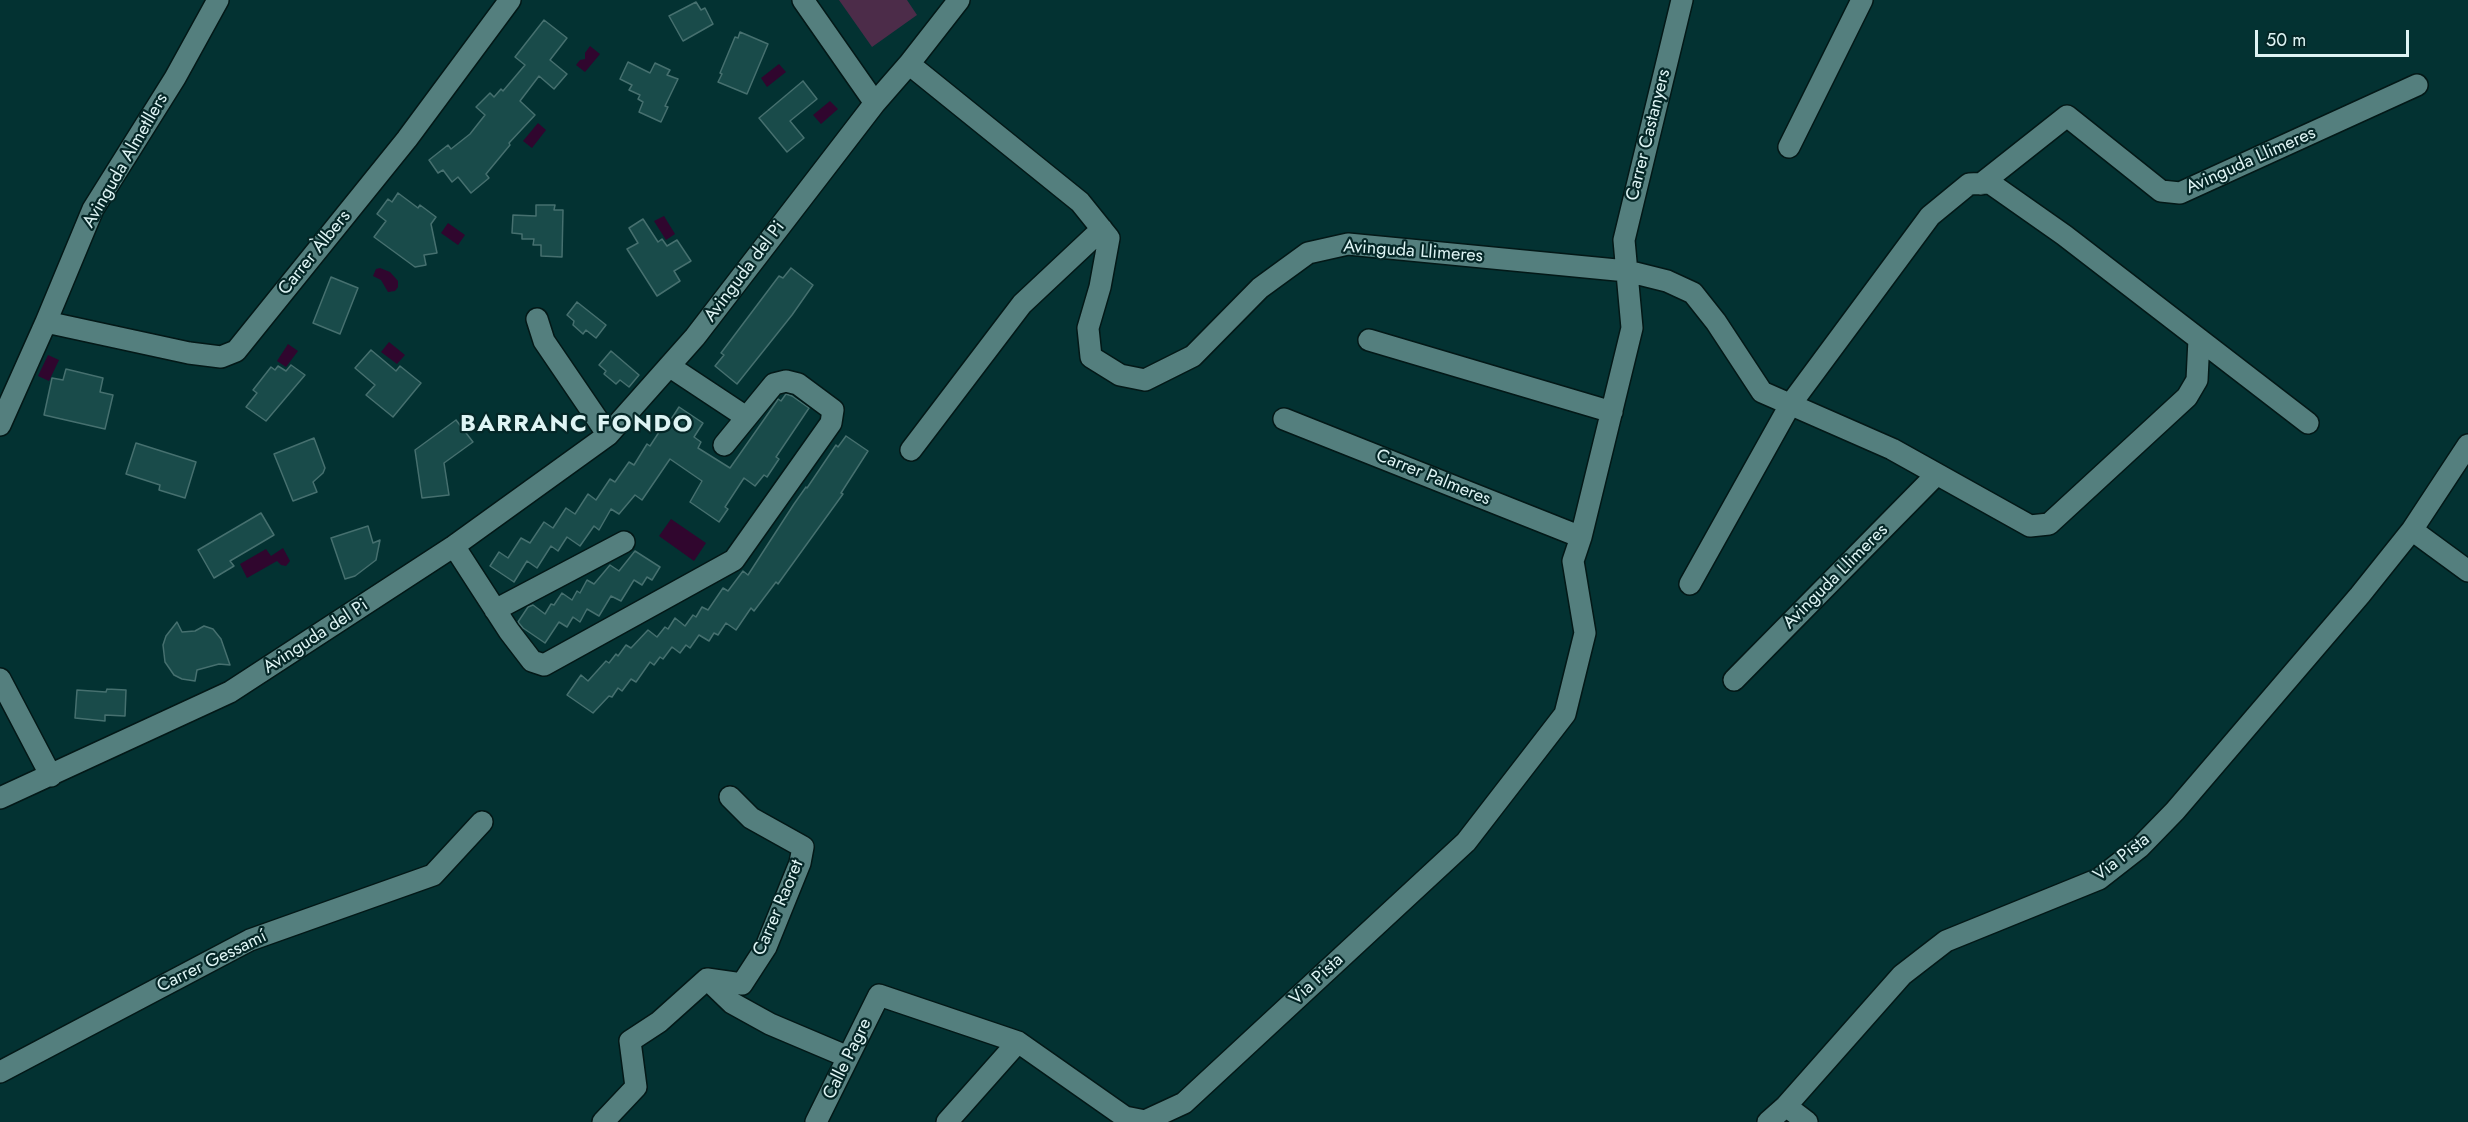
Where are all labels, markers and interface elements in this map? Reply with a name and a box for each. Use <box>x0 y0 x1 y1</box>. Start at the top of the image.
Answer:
scale bar <box>2258 18 2412 56</box>
text: 50 m <box>2266 27 2306 53</box>
street label: Carrer Castanyers <box>1622 67 1676 203</box>
street label: Avinguda Almetllers <box>79 90 173 232</box>
street label: Avinguda Llimeres <box>2183 123 2319 199</box>
street label: Carrer Àlbers <box>274 206 356 300</box>
street label: Avinguda del Pi <box>700 217 790 327</box>
street label: Avinguda Llimeres <box>1343 236 1483 268</box>
district label: BARRANC FONDO <box>460 411 694 439</box>
street label: Carrer Palmeres <box>1373 445 1493 511</box>
street label: Avinguda Llimeres <box>1779 520 1893 634</box>
street label: Avinguda del Pi <box>260 595 372 679</box>
street label: Via Pista <box>2090 829 2154 887</box>
street label: Carrer Raoret <box>749 857 809 959</box>
street label: Carrer Gessamí <box>154 926 270 998</box>
street label: Via Pista <box>1286 950 1348 1010</box>
street label: Calle Pagre <box>819 1015 877 1103</box>

